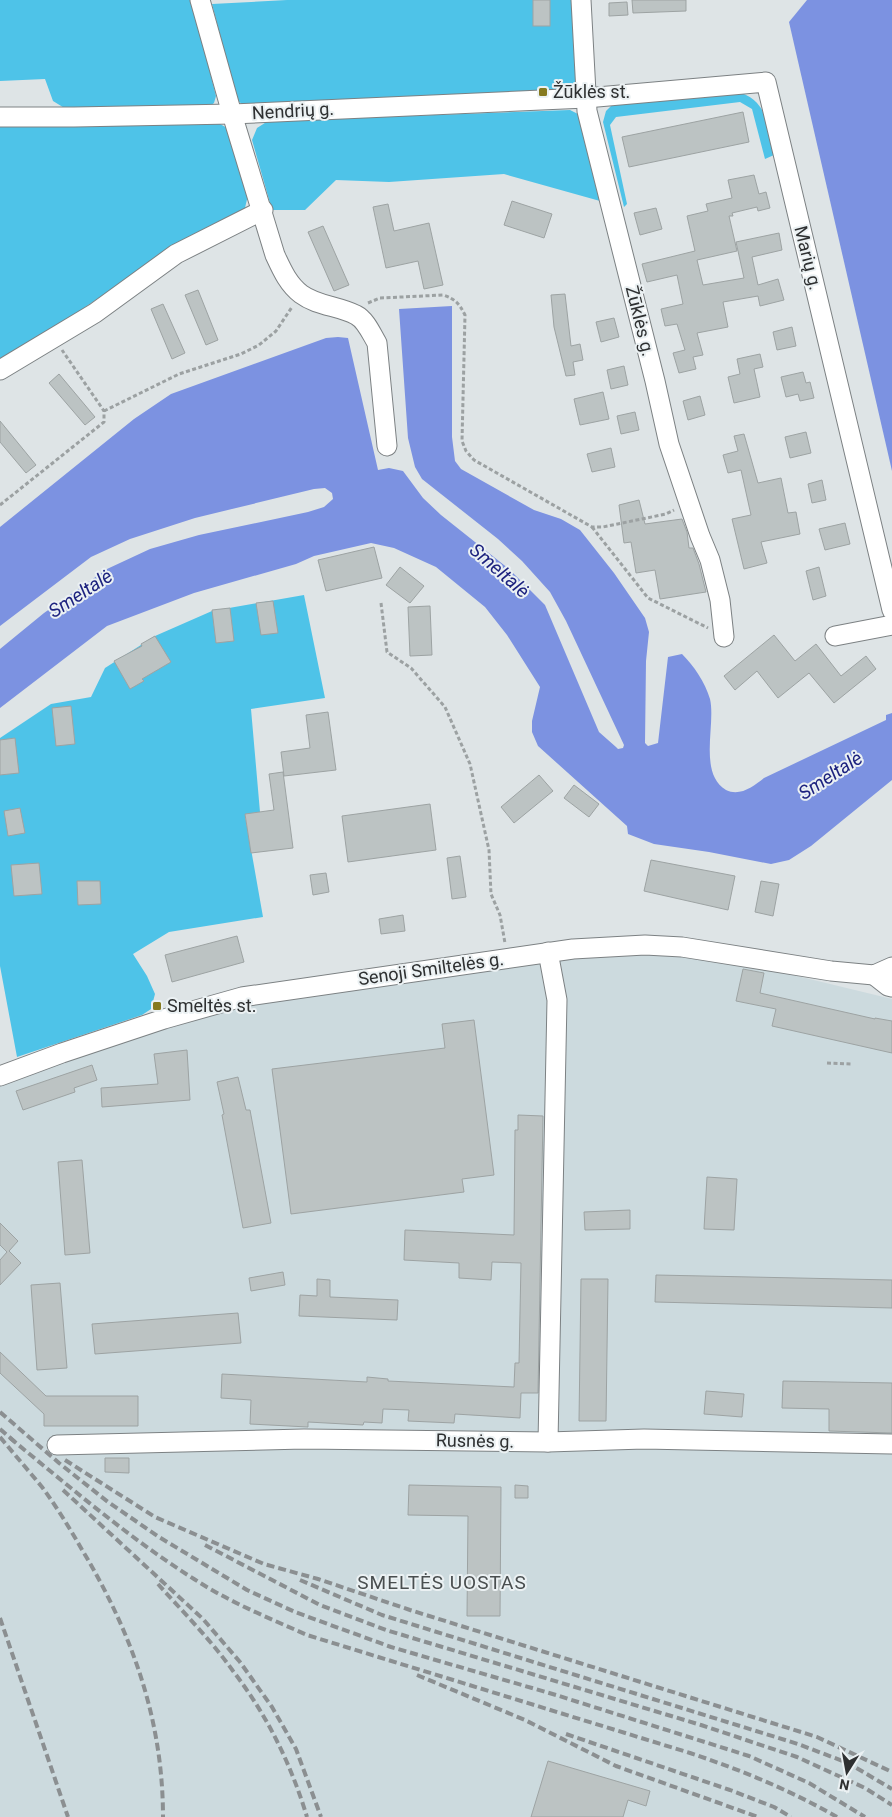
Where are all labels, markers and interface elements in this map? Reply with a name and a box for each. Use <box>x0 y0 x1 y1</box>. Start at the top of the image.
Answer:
place label: Žūklės st. <box>553 81 630 102</box>
marker: Žūklės st. <box>537 86 549 98</box>
street label: Nendrių g. <box>251 98 335 123</box>
street label: Marių g. <box>790 224 827 292</box>
street label: Žūklės g. <box>622 283 659 358</box>
water label: Smeltalė <box>465 538 534 603</box>
water label: Smeltalė <box>44 564 117 623</box>
water label: Smeltalė <box>794 746 867 805</box>
street label: Senoji Smiltelės g. <box>357 948 505 989</box>
place label: Smeltės st. <box>167 995 257 1016</box>
marker: Smeltės st. <box>151 1000 163 1012</box>
street label: Rusnės g. <box>436 1429 514 1452</box>
district label: SMELTĖS UOSTAS <box>357 1571 527 1594</box>
north arrow <box>822 1747 872 1797</box>
text: N <box>838 1776 851 1794</box>

